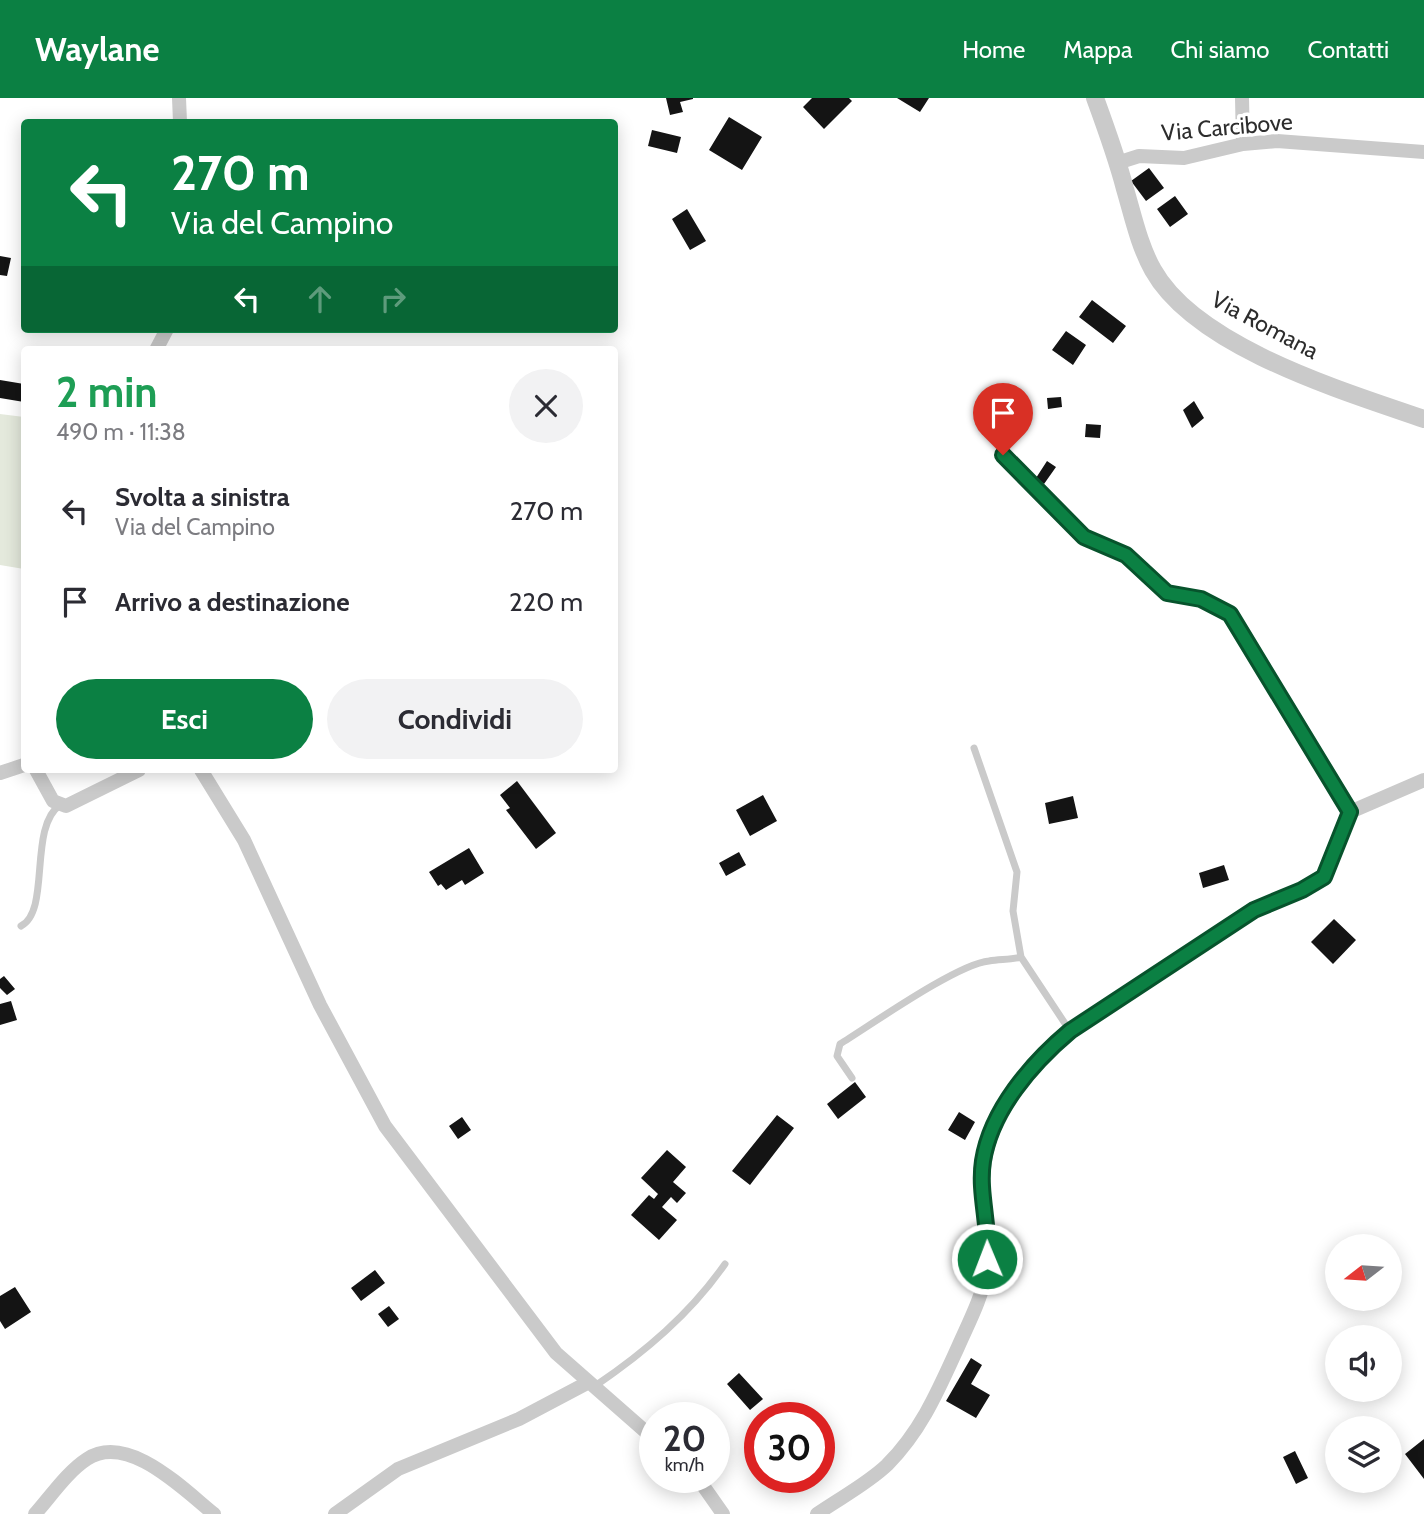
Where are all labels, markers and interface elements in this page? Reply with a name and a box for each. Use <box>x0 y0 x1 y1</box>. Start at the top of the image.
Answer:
text: Waylane <box>35 29 159 69</box>
text: Home <box>962 35 1025 64</box>
text: Mappa <box>1063 35 1132 64</box>
text: Chi siamo <box>1170 35 1269 64</box>
text: Contatti <box>1307 35 1389 64</box>
street label: Via Carcibove <box>1160 107 1294 147</box>
text: 270 m <box>171 143 310 202</box>
icon: left <box>56 147 147 238</box>
text: Via del Campino <box>171 203 393 242</box>
icon: left <box>228 280 266 318</box>
icon: ahead <box>301 280 339 318</box>
icon: right <box>374 280 412 318</box>
street label: Via Romana <box>1207 285 1323 365</box>
text: 2 min <box>56 366 157 418</box>
button: close <box>509 369 583 443</box>
pin <box>973 383 1033 455</box>
icon: arrive <box>984 394 1022 432</box>
text: 490 m · 11:38 <box>56 418 186 446</box>
text: Svolta a sinistra <box>115 481 290 513</box>
icon: left <box>56 492 94 530</box>
text: 270 m <box>510 495 583 527</box>
text: Via del Campino <box>115 513 275 541</box>
icon: arrive <box>56 583 94 621</box>
text: Arrivo a destinazione <box>115 586 350 618</box>
text: 220 m <box>509 586 583 618</box>
button: Esci <box>56 679 313 759</box>
button: Condividi <box>327 679 583 759</box>
position arrow <box>950 1222 1024 1296</box>
north arrow <box>1325 1234 1402 1311</box>
map controls <box>1325 1234 1402 1493</box>
button: sound <box>1325 1325 1402 1402</box>
speed limit sign: 30 <box>744 1402 835 1493</box>
button: layers <box>1325 1416 1402 1493</box>
text: 20 <box>663 1417 706 1460</box>
text: km/h <box>665 1454 704 1476</box>

